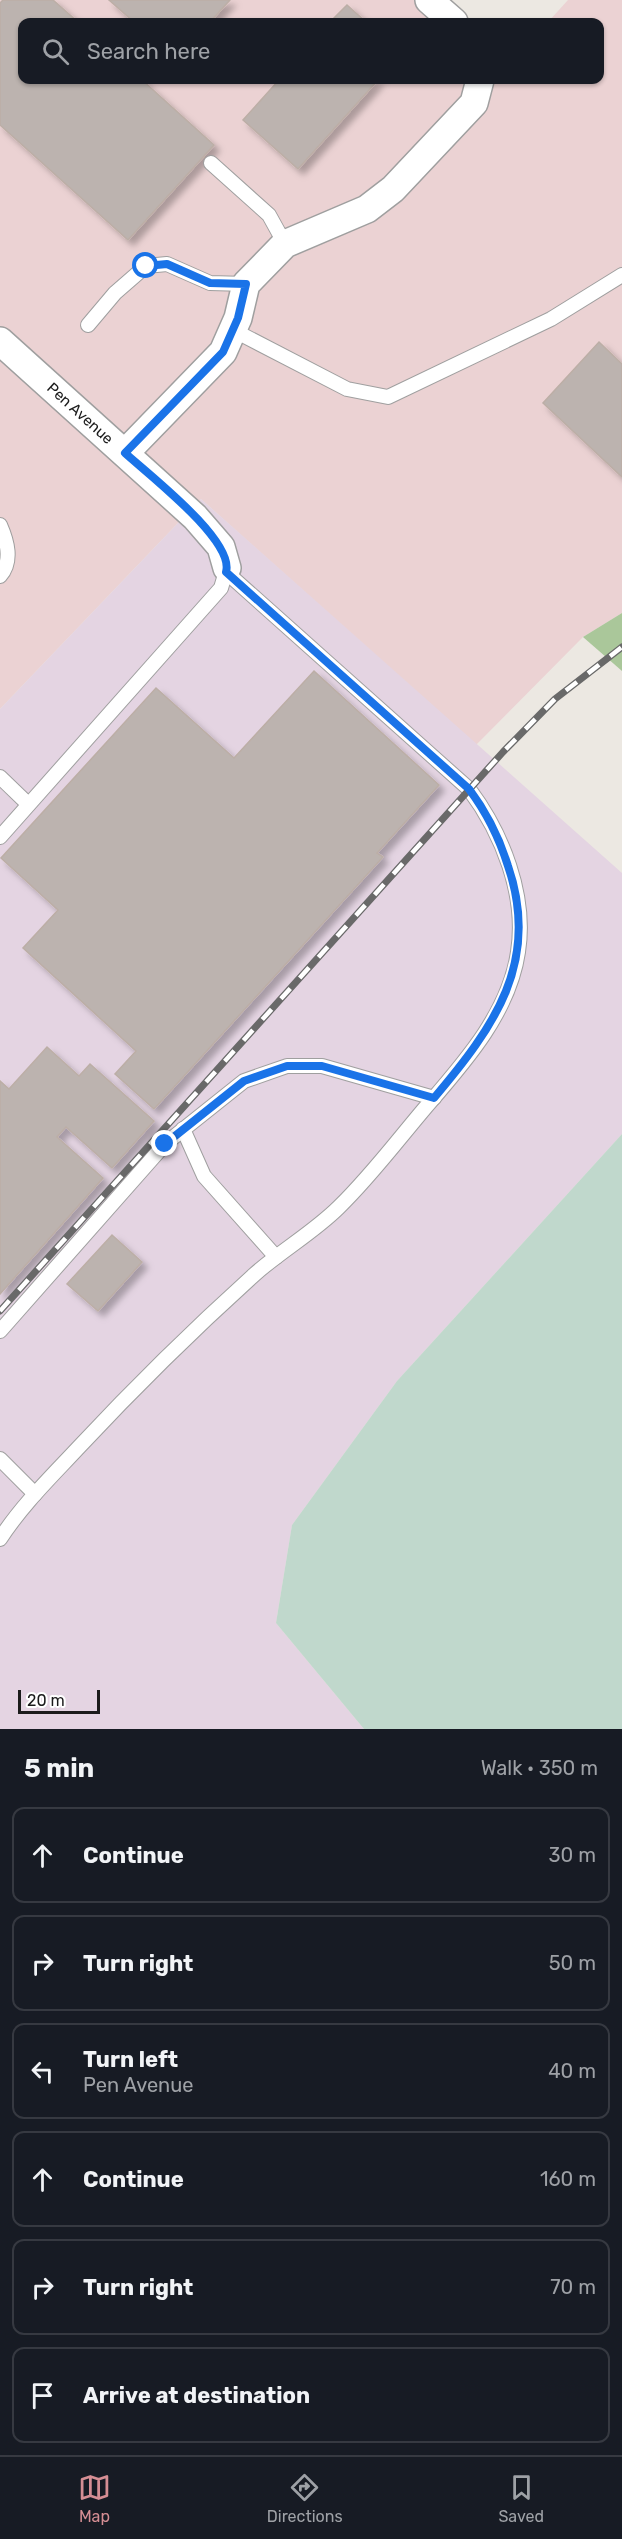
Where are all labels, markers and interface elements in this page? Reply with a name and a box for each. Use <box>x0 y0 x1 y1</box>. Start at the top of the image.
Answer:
search box <box>18 18 604 84</box>
icon: search <box>39 35 72 68</box>
text: Search here <box>87 38 210 65</box>
route start <box>132 252 158 278</box>
street label: Pen Avenue <box>43 379 117 448</box>
route end <box>151 1130 177 1156</box>
scale bar <box>18 1687 100 1714</box>
text: 20 m <box>27 1691 65 1710</box>
text: 5 min <box>24 1753 94 1784</box>
text: Walk · 350 m <box>481 1756 598 1780</box>
icon: ahead <box>26 1839 59 1872</box>
text: Continue <box>83 1842 184 1869</box>
text: 30 m <box>549 1843 596 1867</box>
icon: right <box>26 1947 59 1980</box>
text: Turn right <box>83 1950 193 1977</box>
text: 50 m <box>549 1951 596 1975</box>
text: Turn left <box>83 2046 178 2073</box>
icon: left <box>26 2055 59 2088</box>
text: 40 m <box>548 2059 596 2083</box>
text: Pen Avenue <box>83 2073 193 2097</box>
icon: ahead <box>26 2163 59 2196</box>
text: Continue <box>83 2166 184 2193</box>
text: 160 m <box>540 2167 596 2191</box>
icon: right <box>26 2271 59 2304</box>
text: Turn right <box>83 2274 193 2301</box>
text: 70 m <box>550 2275 596 2299</box>
icon: arrive <box>26 2379 59 2412</box>
text: Arrive at destination <box>83 2382 310 2409</box>
tab: Map <box>78 2471 111 2526</box>
tab: Directions <box>267 2471 343 2526</box>
tab: Saved <box>498 2471 544 2526</box>

